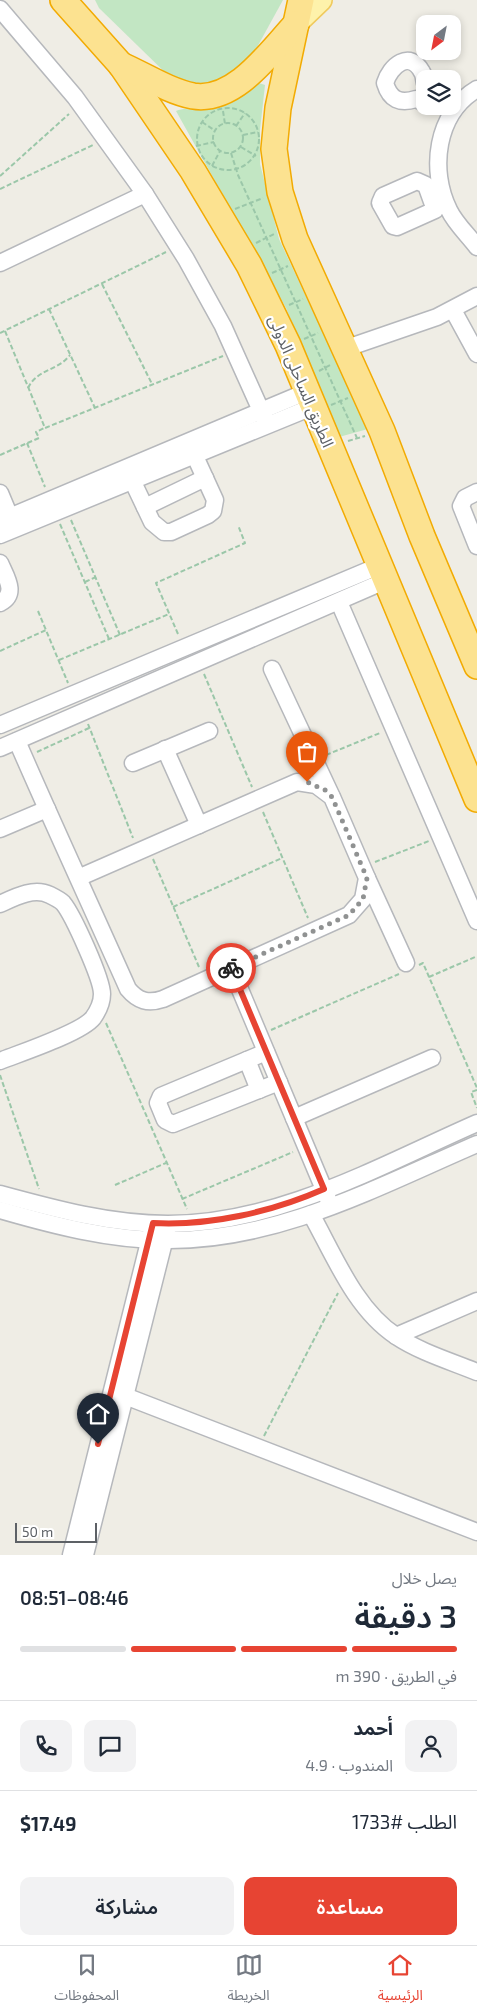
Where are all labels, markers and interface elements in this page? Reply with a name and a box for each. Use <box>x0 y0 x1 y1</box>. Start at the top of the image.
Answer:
north arrow <box>416 15 461 60</box>
map controls <box>416 15 461 115</box>
button: layers <box>416 70 461 115</box>
street label: الطريق الساحلى الدولى <box>264 312 338 451</box>
pin <box>286 731 328 782</box>
icon: bag <box>293 738 321 766</box>
courier <box>206 943 256 993</box>
icon: bike <box>217 954 245 982</box>
pin <box>77 1393 119 1444</box>
icon: home <box>84 1400 112 1428</box>
scale bar <box>15 1520 98 1543</box>
text: 50 m <box>22 1523 53 1540</box>
text: يصل خلال <box>392 1568 457 1587</box>
text: 08:46–08:51 <box>20 1586 129 1609</box>
text: 3 دقيقة <box>354 1596 457 1634</box>
text: في الطريق · 390 m <box>335 1666 457 1685</box>
text: أحمد <box>353 1716 393 1739</box>
button: phone <box>20 1720 72 1772</box>
button: chat <box>84 1720 136 1772</box>
button: person <box>405 1720 457 1772</box>
text: المندوب · 4.9 <box>305 1755 393 1774</box>
text: الطلب #1733 <box>352 1810 457 1833</box>
text: $17.49 <box>20 1812 76 1835</box>
button: مشاركة <box>20 1877 234 1935</box>
button: مساعدة <box>244 1877 457 1935</box>
tab: المحفوظات <box>54 1951 119 2010</box>
tab: الخريطة <box>228 1951 269 2010</box>
tab: الرئيسية <box>378 1951 423 2010</box>

